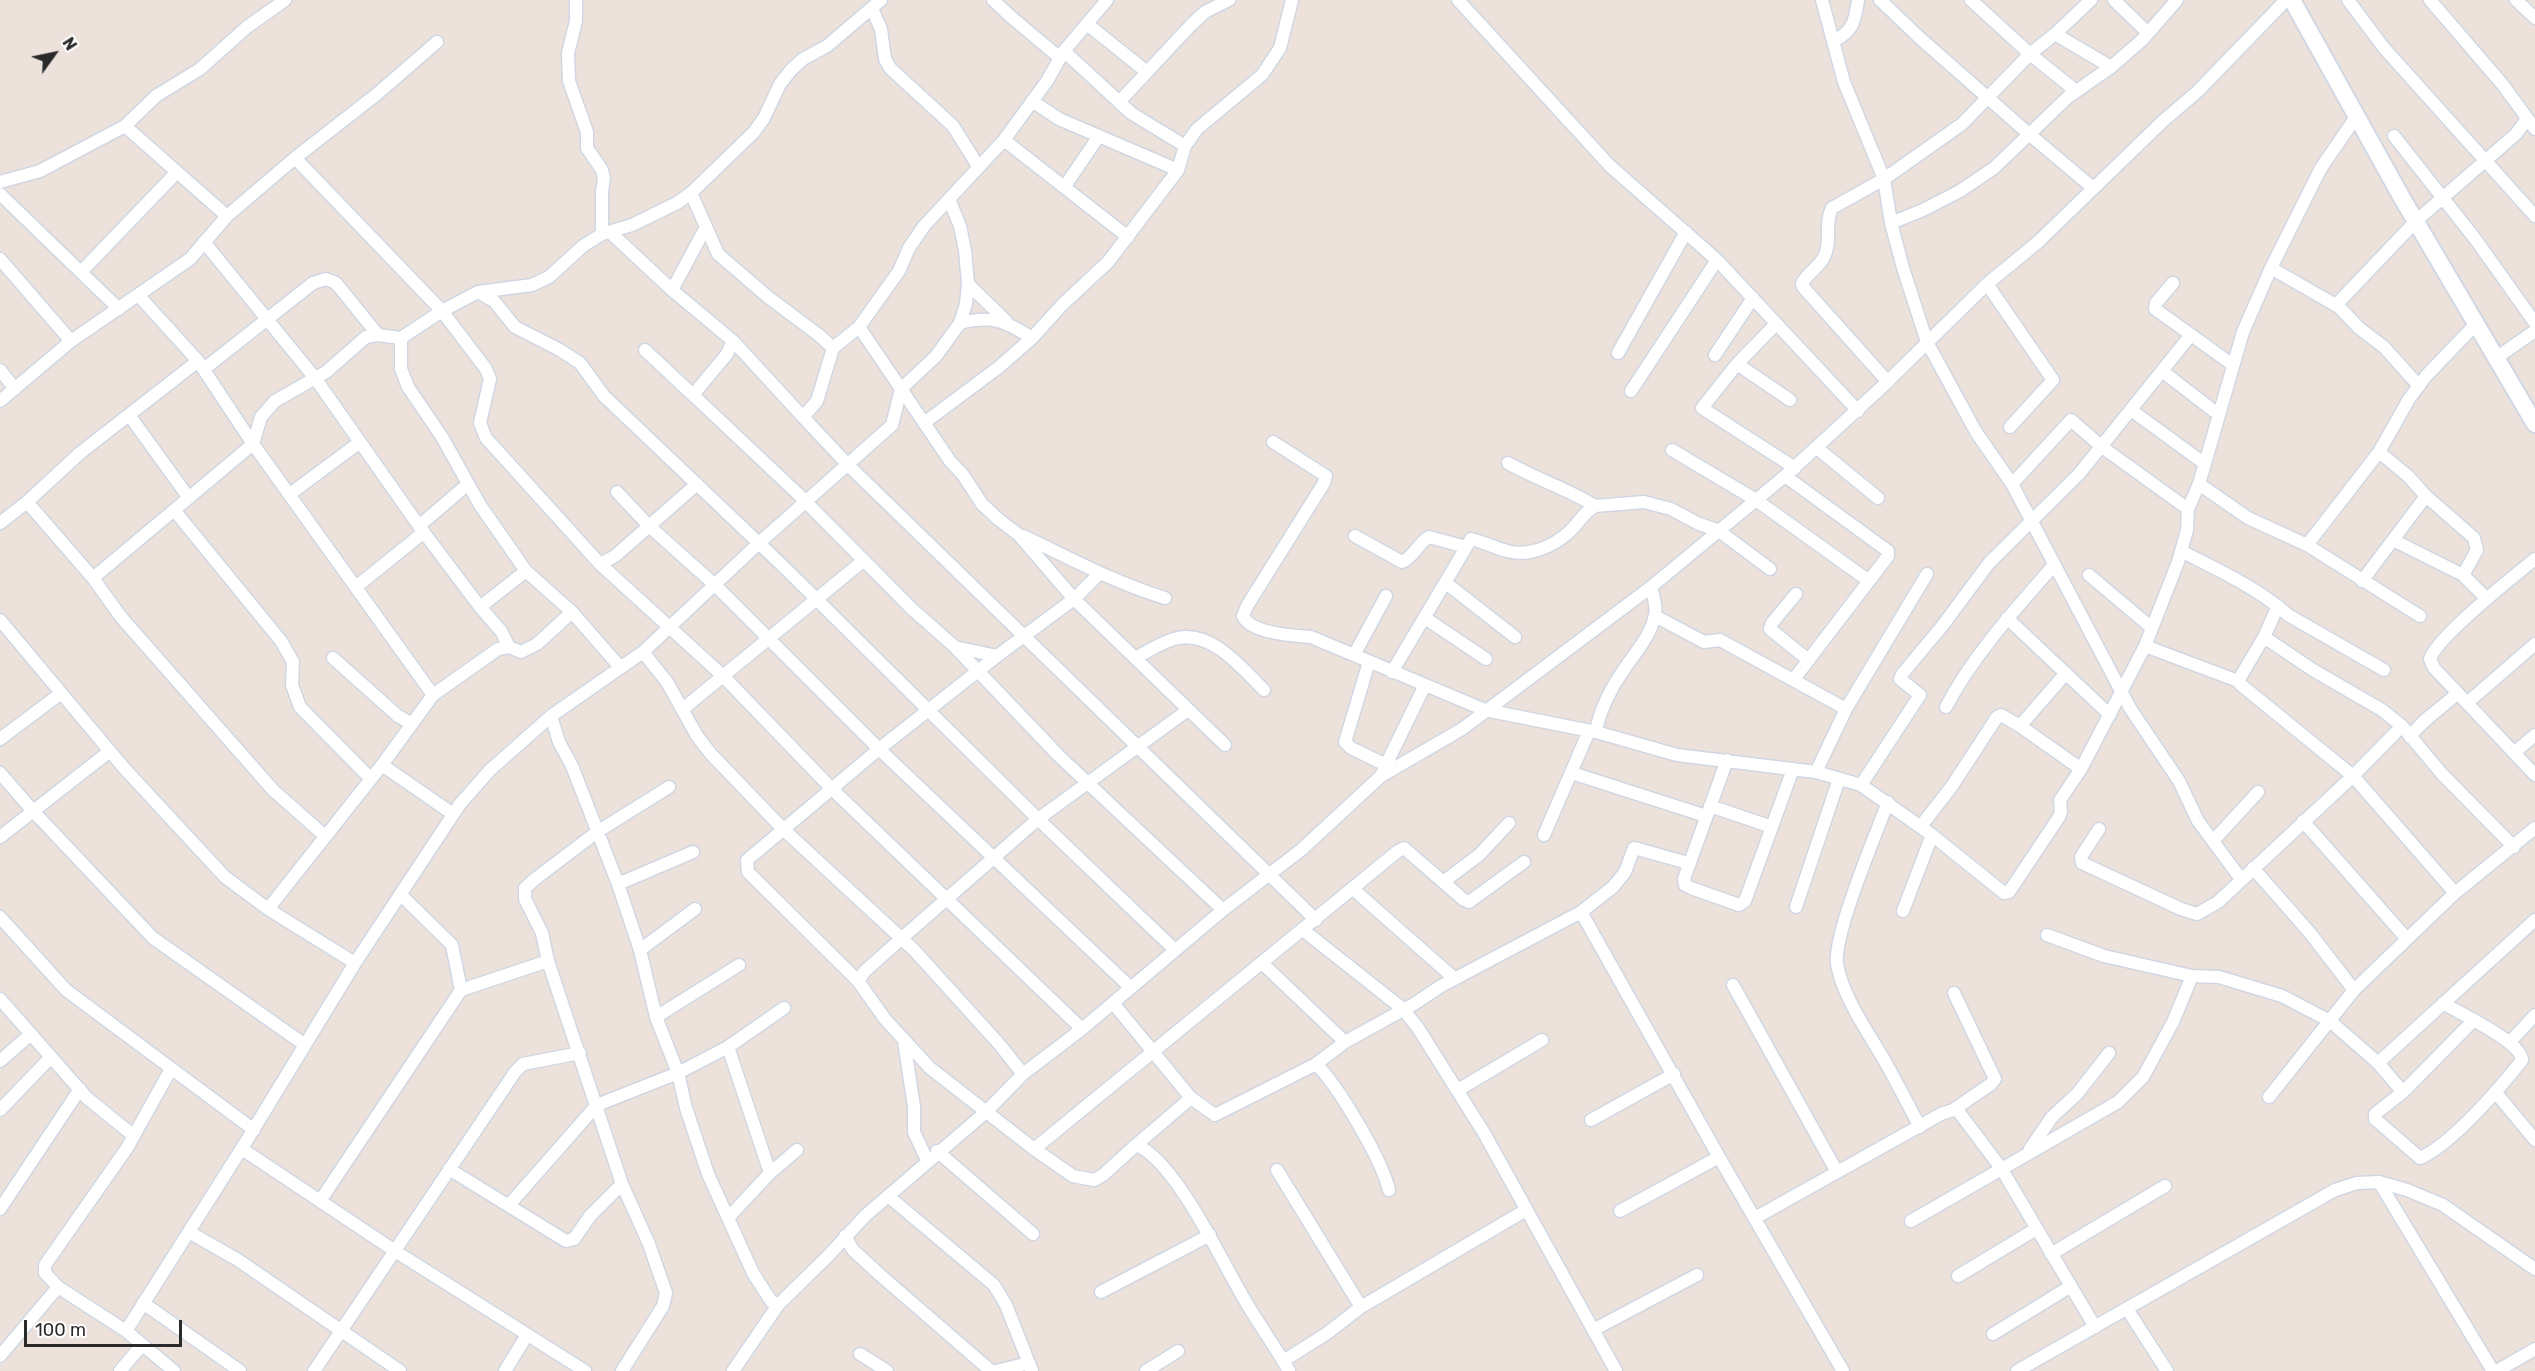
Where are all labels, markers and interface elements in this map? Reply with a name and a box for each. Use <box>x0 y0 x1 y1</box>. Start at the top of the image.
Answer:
north arrow <box>24 24 84 84</box>
text: N <box>58 34 81 54</box>
scale bar <box>27 1308 184 1346</box>
text: 100 m <box>35 1319 86 1341</box>

